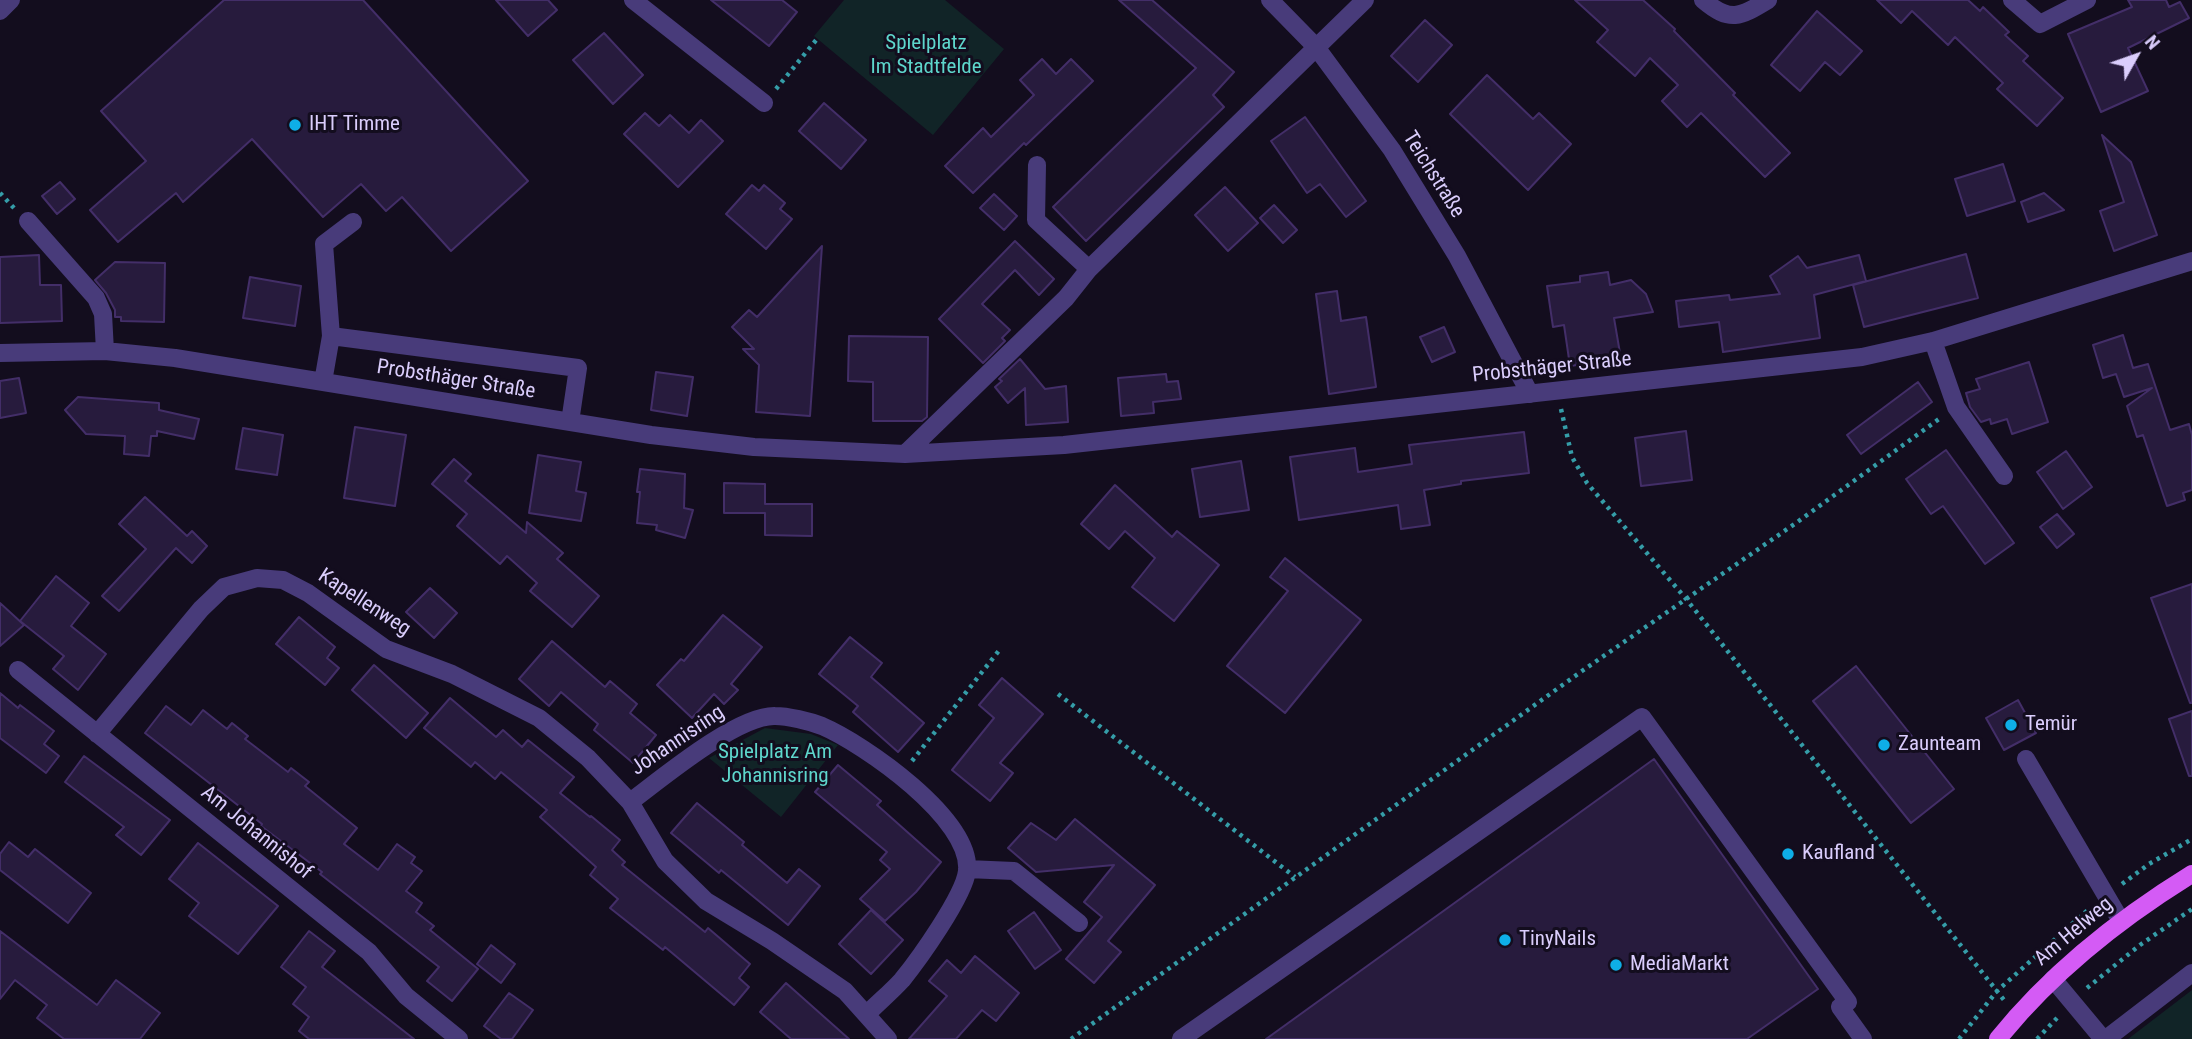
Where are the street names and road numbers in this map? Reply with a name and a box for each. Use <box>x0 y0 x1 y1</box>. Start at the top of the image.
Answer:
street label: Teichstraße <box>1397 127 1469 223</box>
street label: Probsthäger Straße <box>1471 347 1633 389</box>
street label: Probsthäger Straße <box>375 355 537 405</box>
street label: Kapellenweg <box>313 564 415 642</box>
street label: Johannisring <box>626 701 730 781</box>
street label: Am Johannishof <box>195 781 317 885</box>
street label: Am Helweg <box>2030 892 2118 972</box>

